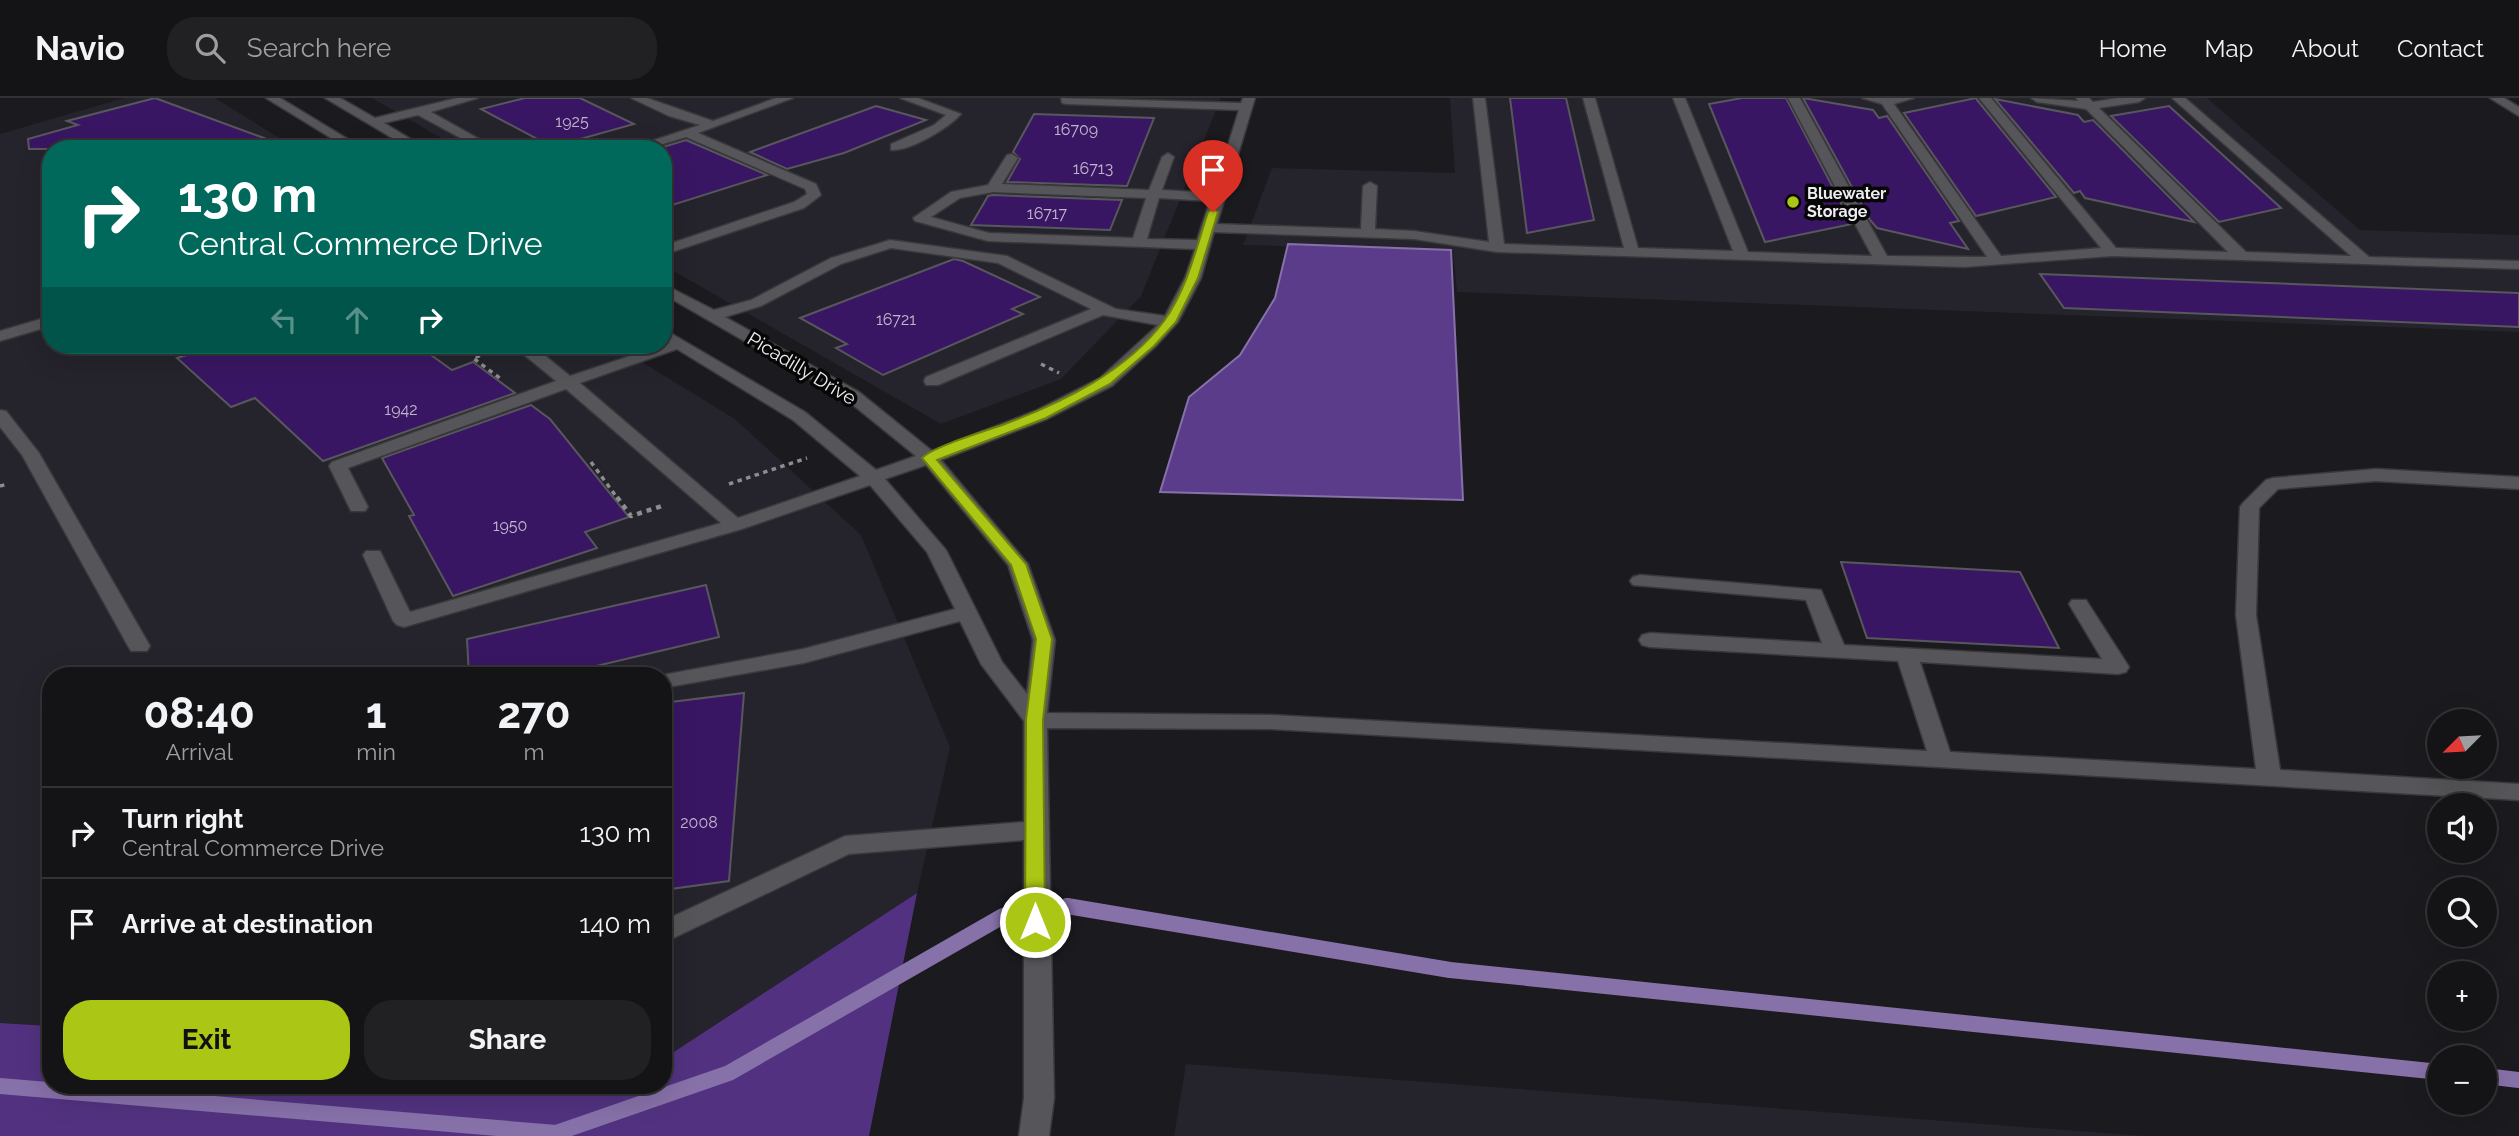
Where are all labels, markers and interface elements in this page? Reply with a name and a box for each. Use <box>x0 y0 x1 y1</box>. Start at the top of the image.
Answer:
search box <box>167 17 657 80</box>
text: Navio <box>35 29 125 68</box>
icon: search <box>191 29 229 67</box>
text: Search here <box>247 33 391 63</box>
text: Home <box>2099 34 2167 63</box>
text: Map <box>2205 34 2253 63</box>
text: About <box>2291 34 2359 63</box>
text: Contact <box>2397 34 2484 63</box>
house number: 1925 <box>555 112 589 131</box>
house number: 16709 <box>1054 120 1098 139</box>
pin <box>1183 140 1243 212</box>
icon: arrive <box>1194 151 1232 189</box>
house number: 16713 <box>1073 159 1113 178</box>
text: 130 m <box>178 166 317 223</box>
icon: right <box>63 168 154 259</box>
place label: Bluewater Storage <box>1807 184 1886 221</box>
marker: Bluewater Storage <box>1785 194 1801 210</box>
house number: 16717 <box>1027 204 1068 223</box>
text: Central Commerce Drive <box>178 225 542 262</box>
icon: left <box>265 301 303 339</box>
icon: ahead <box>338 301 376 339</box>
icon: right <box>411 301 449 339</box>
house number: 16721 <box>876 310 916 329</box>
street label: Picadilly Drive <box>744 327 860 409</box>
house number: 1942 <box>384 400 418 419</box>
house number: 1950 <box>493 516 527 535</box>
text: 08:40 <box>144 689 255 738</box>
text: 1 <box>366 689 387 738</box>
text: 270 <box>497 689 570 738</box>
north arrow <box>2427 709 2497 779</box>
map controls <box>2427 709 2497 1115</box>
text: Arrival <box>165 738 233 765</box>
text: min <box>356 738 396 765</box>
text: m <box>523 738 545 765</box>
button: sound <box>2427 793 2497 863</box>
text: Turn right <box>122 804 243 834</box>
house number: 2008 <box>680 813 718 832</box>
icon: right <box>63 814 101 852</box>
text: 130 m <box>580 818 651 848</box>
text: Central Commerce Drive <box>122 834 384 861</box>
button: search <box>2427 877 2497 947</box>
position arrow <box>998 885 1072 959</box>
icon: arrive <box>63 905 101 943</box>
text: Arrive at destination <box>122 909 373 939</box>
text: 140 m <box>579 909 651 939</box>
button: + <box>2427 961 2497 1031</box>
button: Exit <box>63 1000 350 1080</box>
button: Share <box>364 1000 651 1080</box>
button: − <box>2427 1045 2497 1115</box>

